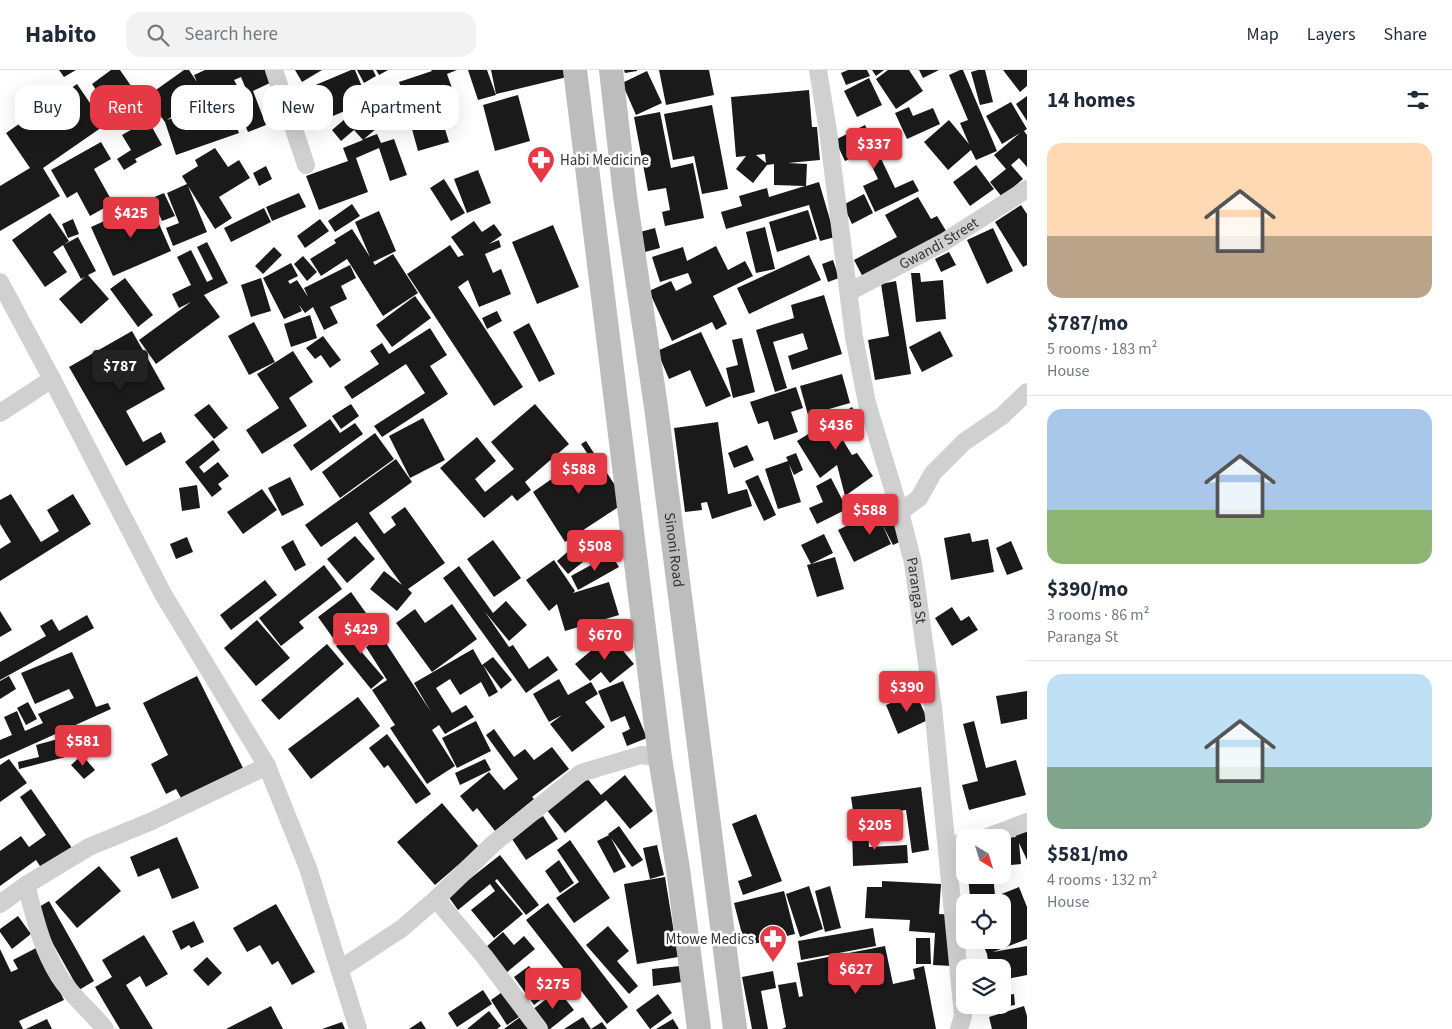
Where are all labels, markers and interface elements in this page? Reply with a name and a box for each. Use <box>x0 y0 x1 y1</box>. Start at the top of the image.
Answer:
search box <box>126 12 476 57</box>
text: Habito <box>25 17 96 52</box>
icon: search <box>144 21 172 49</box>
text: Search here <box>184 21 278 48</box>
text: Map <box>1247 22 1279 47</box>
text: Layers <box>1307 22 1356 47</box>
text: Share <box>1384 22 1427 47</box>
chip: Buy <box>15 85 80 130</box>
chip: Rent <box>90 85 161 130</box>
chip: Filters <box>171 85 253 130</box>
chip: New <box>263 85 333 130</box>
chip: Apartment <box>343 85 459 130</box>
text: 14 homes <box>1047 85 1135 115</box>
icon: filters <box>1404 86 1432 114</box>
pin: $337 <box>844 128 904 170</box>
text: $337 <box>857 133 891 155</box>
pharmacy icon: Habi Medicine <box>526 145 556 184</box>
place label: Habi Medicine <box>560 150 649 171</box>
icon: home <box>1195 176 1285 266</box>
pin: $425 <box>101 196 161 239</box>
text: $425 <box>114 202 148 224</box>
street label: Gwandi Street <box>896 213 983 275</box>
text: $787/mo <box>1047 308 1128 338</box>
text: 5 rooms · 183 m² <box>1047 338 1157 360</box>
pin: $787 <box>90 350 150 392</box>
text: $787 <box>103 355 137 377</box>
text: House <box>1047 360 1089 382</box>
pin: $436 <box>806 408 866 451</box>
text: $436 <box>819 414 853 436</box>
icon: home <box>1195 441 1285 531</box>
pin: $588 <box>549 452 609 495</box>
text: $588 <box>562 458 596 480</box>
pin: $588 <box>840 494 900 536</box>
text: $588 <box>853 499 887 521</box>
street label: Sinoni Road <box>658 511 689 589</box>
pin: $508 <box>565 530 625 572</box>
text: $508 <box>578 535 612 557</box>
street label: Paranga St <box>901 555 931 625</box>
text: $390/mo <box>1047 574 1128 604</box>
text: 3 rooms · 86 m² <box>1047 604 1149 626</box>
pin: $429 <box>331 612 391 655</box>
text: $429 <box>344 618 378 640</box>
pin: $670 <box>575 618 635 661</box>
text: $670 <box>588 624 622 646</box>
text: Paranga St <box>1047 626 1118 648</box>
pin: $390 <box>877 670 937 713</box>
text: $390 <box>890 676 924 698</box>
icon: home <box>1195 706 1285 796</box>
pin: $581 <box>53 724 113 767</box>
text: $581 <box>66 730 100 752</box>
pin: $205 <box>845 808 905 851</box>
text: $205 <box>858 814 892 836</box>
north arrow <box>956 829 1011 884</box>
map controls <box>956 829 1011 1014</box>
text: $581/mo <box>1047 839 1128 869</box>
text: 4 rooms · 132 m² <box>1047 869 1157 891</box>
text: House <box>1047 891 1089 913</box>
button: locate <box>956 894 1011 949</box>
pharmacy icon: Mtowe Medics <box>758 924 788 963</box>
place label: Mtowe Medics <box>665 929 754 950</box>
pin: $627 <box>826 952 886 995</box>
text: $627 <box>839 958 873 980</box>
button: layers <box>956 959 1011 1014</box>
pin: $275 <box>523 968 583 1010</box>
text: $275 <box>536 973 570 995</box>

